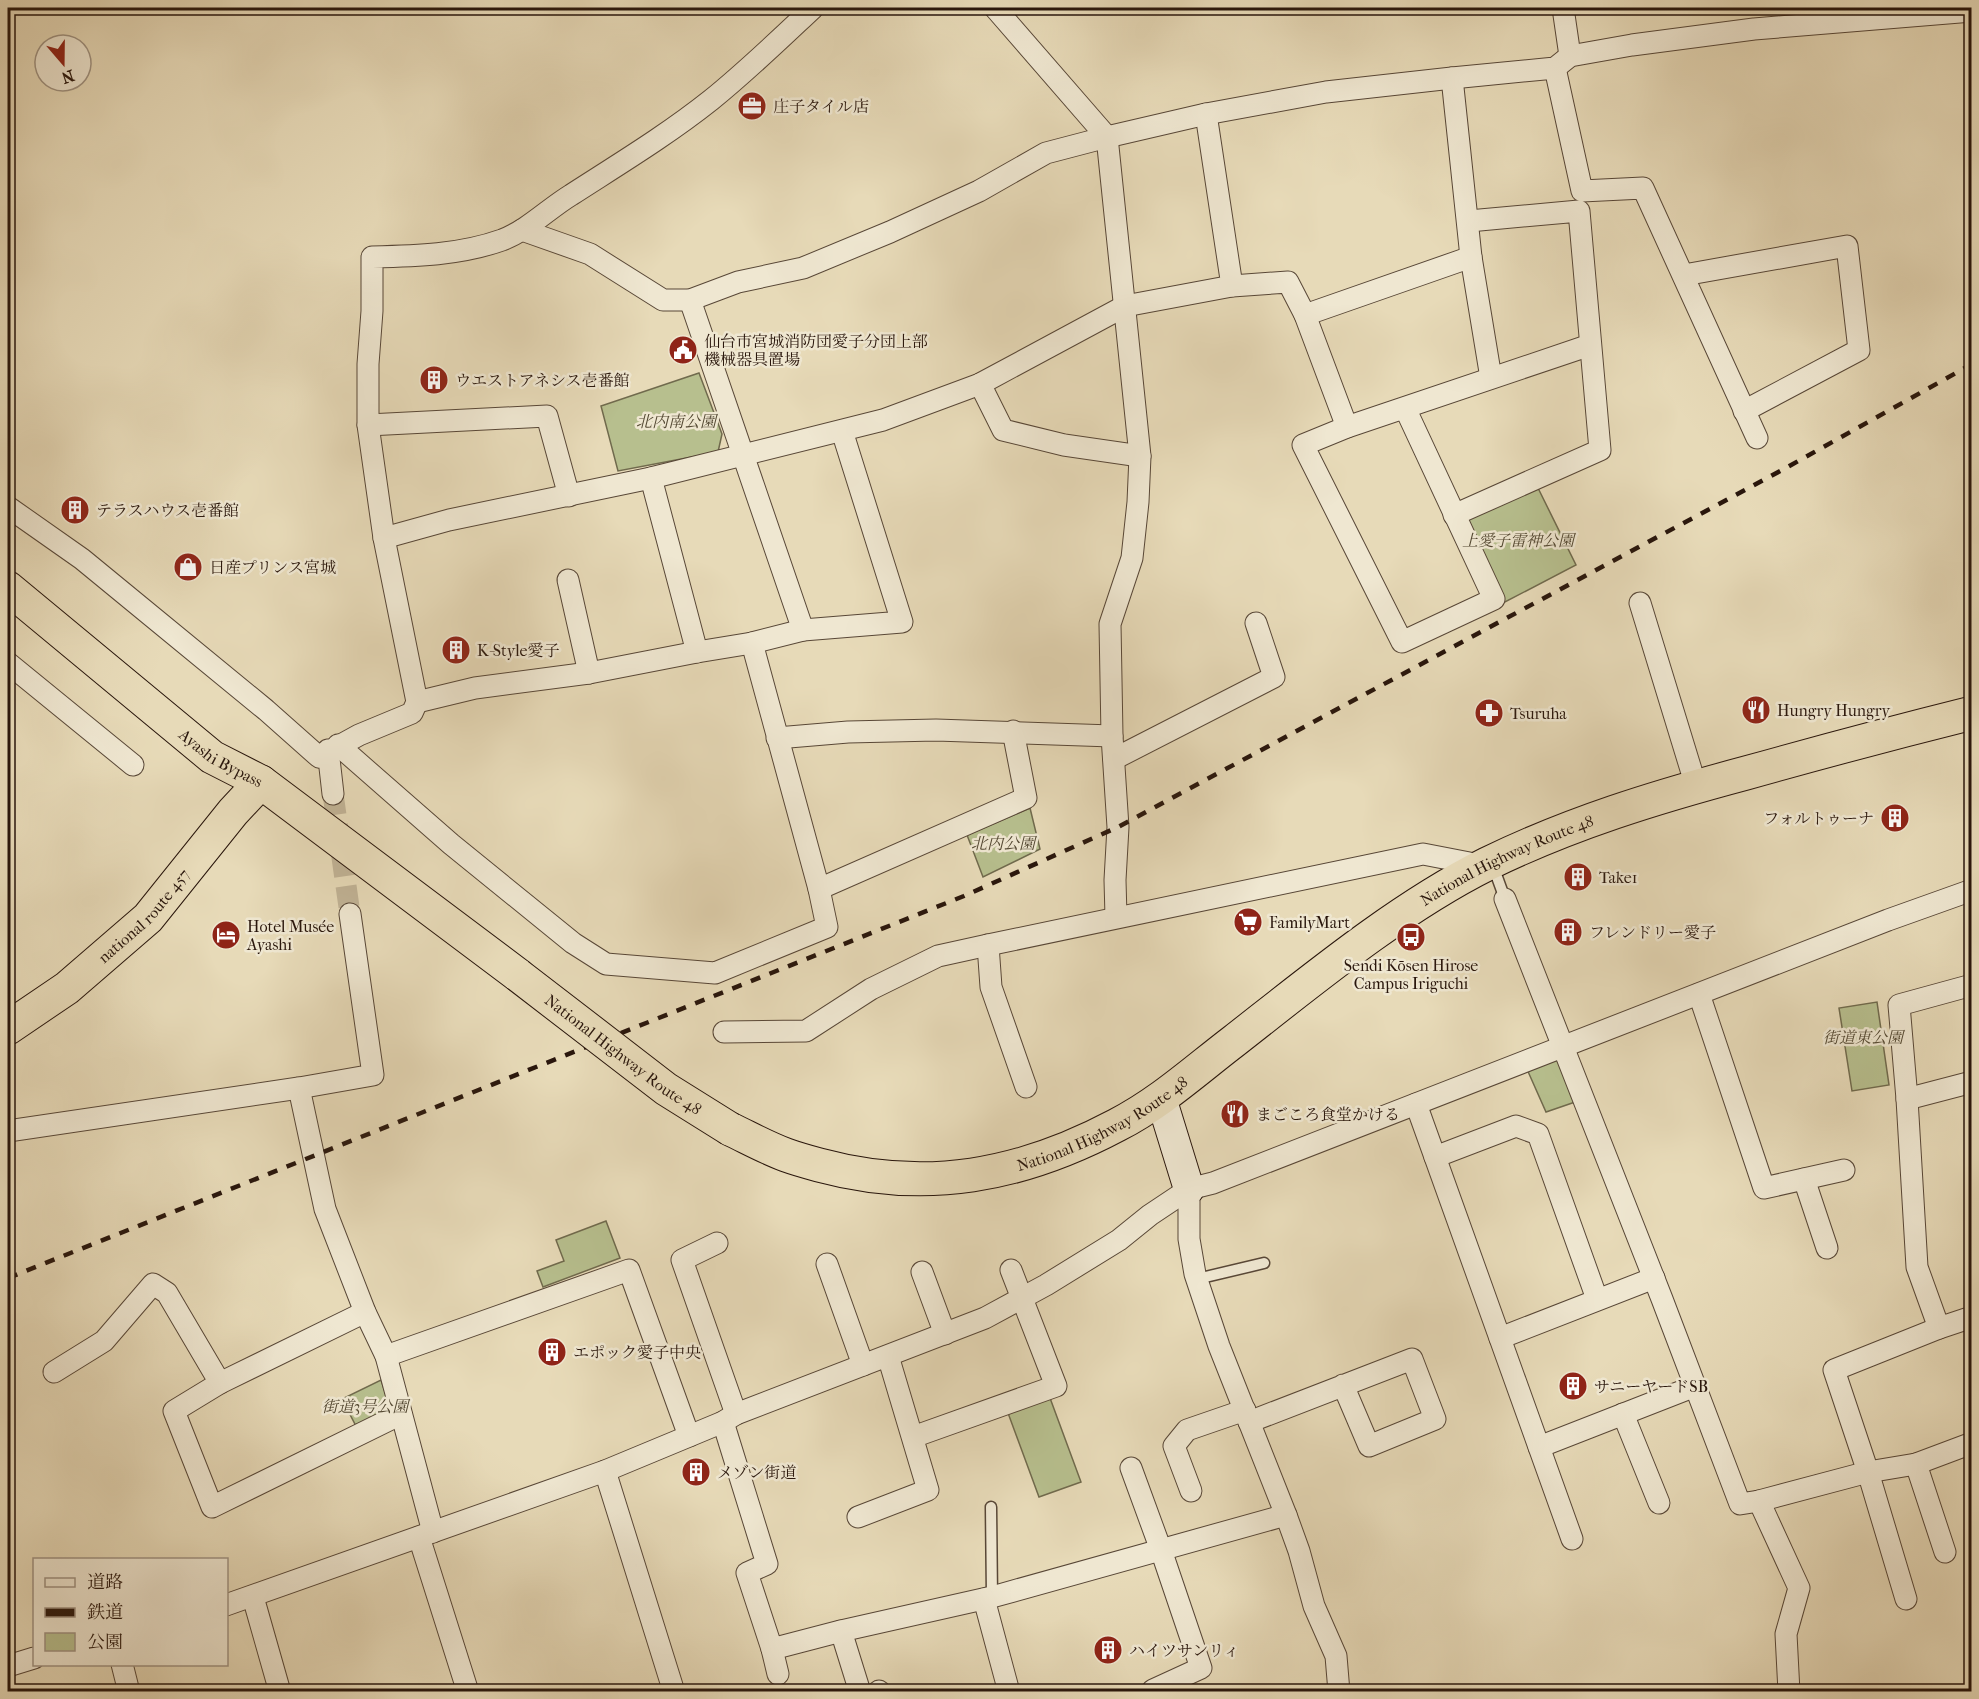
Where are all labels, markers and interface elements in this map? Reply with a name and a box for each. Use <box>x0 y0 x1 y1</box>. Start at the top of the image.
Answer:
north arrow <box>33 33 93 93</box>
text: N <box>58 66 77 88</box>
office icon: 庄子タイル店 <box>736 90 768 122</box>
place label: 庄子タイル店 <box>773 97 869 116</box>
place label: 仙台市宮城消防団愛子分団上部 機械器具置場 <box>704 332 928 369</box>
public building icon: 仙台市宮城消防団愛子分団上部 機械器具置場 <box>667 334 699 366</box>
building icon: ウエストアネシス壱番館 <box>418 364 450 396</box>
place label: ウエストアネシス壱番館 <box>455 371 629 390</box>
park label: 北内南公園 <box>636 412 719 431</box>
building icon: テラスハウス壱番館 <box>59 494 91 526</box>
place label: テラスハウス壱番館 <box>96 501 239 520</box>
park label: 上愛子雷神公園 <box>1462 531 1577 550</box>
shop icon: 日産プリンス宮城 <box>172 551 204 583</box>
place label: 日産プリンス宮城 <box>209 558 336 577</box>
building icon: K-Style愛子 <box>440 634 472 666</box>
place label: K-Style愛子 <box>477 641 559 660</box>
restaurant icon: Hungry Hungry <box>1740 694 1772 726</box>
pharmacy icon: Tsuruha <box>1473 697 1505 729</box>
place label: Hungry Hungry <box>1777 701 1891 720</box>
place label: Tsuruha <box>1510 704 1567 723</box>
street label: Ayashi Bypass <box>174 724 266 791</box>
building icon: フォルトゥーナ <box>1879 802 1911 834</box>
place label: フォルトゥーナ <box>1763 809 1874 828</box>
street label: National Highway Route 48 <box>1417 811 1596 910</box>
park label: 北内公園 <box>971 834 1038 853</box>
building icon: Take1 <box>1562 861 1594 893</box>
street label: national route 457 <box>94 865 194 967</box>
place label: Take1 <box>1599 868 1637 887</box>
supermarket icon: FamilyMart <box>1232 906 1264 938</box>
place label: FamilyMart <box>1269 913 1350 932</box>
building icon: フレンドリー愛子 <box>1552 916 1584 948</box>
place label: Hotel Musée Ayashi <box>246 917 334 954</box>
hotel icon: Hotel Musée Ayashi <box>210 919 242 951</box>
bus stop icon: Sendi Kōsen Hirose Campus Iriguchi <box>1395 921 1427 953</box>
place label: フレンドリー愛子 <box>1589 923 1716 942</box>
place label: Sendi Kōsen Hirose Campus Iriguchi <box>1344 956 1478 993</box>
street label: National Highway Route 48 <box>541 990 705 1119</box>
park label: 街道東公園 <box>1823 1028 1906 1047</box>
street label: National Highway Route 48 <box>1015 1072 1192 1175</box>
restaurant icon: まごころ食堂かける <box>1219 1098 1251 1130</box>
place label: まごころ食堂かける <box>1256 1105 1400 1124</box>
building icon: エポック愛子中央 <box>536 1336 568 1368</box>
place label: エポック愛子中央 <box>573 1343 701 1362</box>
building icon: サニーヤードSB <box>1557 1370 1589 1402</box>
place label: サニーヤードSB <box>1594 1377 1708 1396</box>
park label: 街道3号公園 <box>322 1397 411 1416</box>
building icon: メゾン街道 <box>680 1456 712 1488</box>
place label: メゾン街道 <box>717 1463 797 1482</box>
legend <box>33 1558 228 1666</box>
text: 道路 <box>87 1572 123 1593</box>
text: 鉄道 <box>87 1602 123 1623</box>
text: 公園 <box>87 1632 123 1653</box>
building icon: ハイツサンリィ <box>1092 1634 1124 1666</box>
place label: ハイツサンリィ <box>1129 1641 1240 1660</box>

